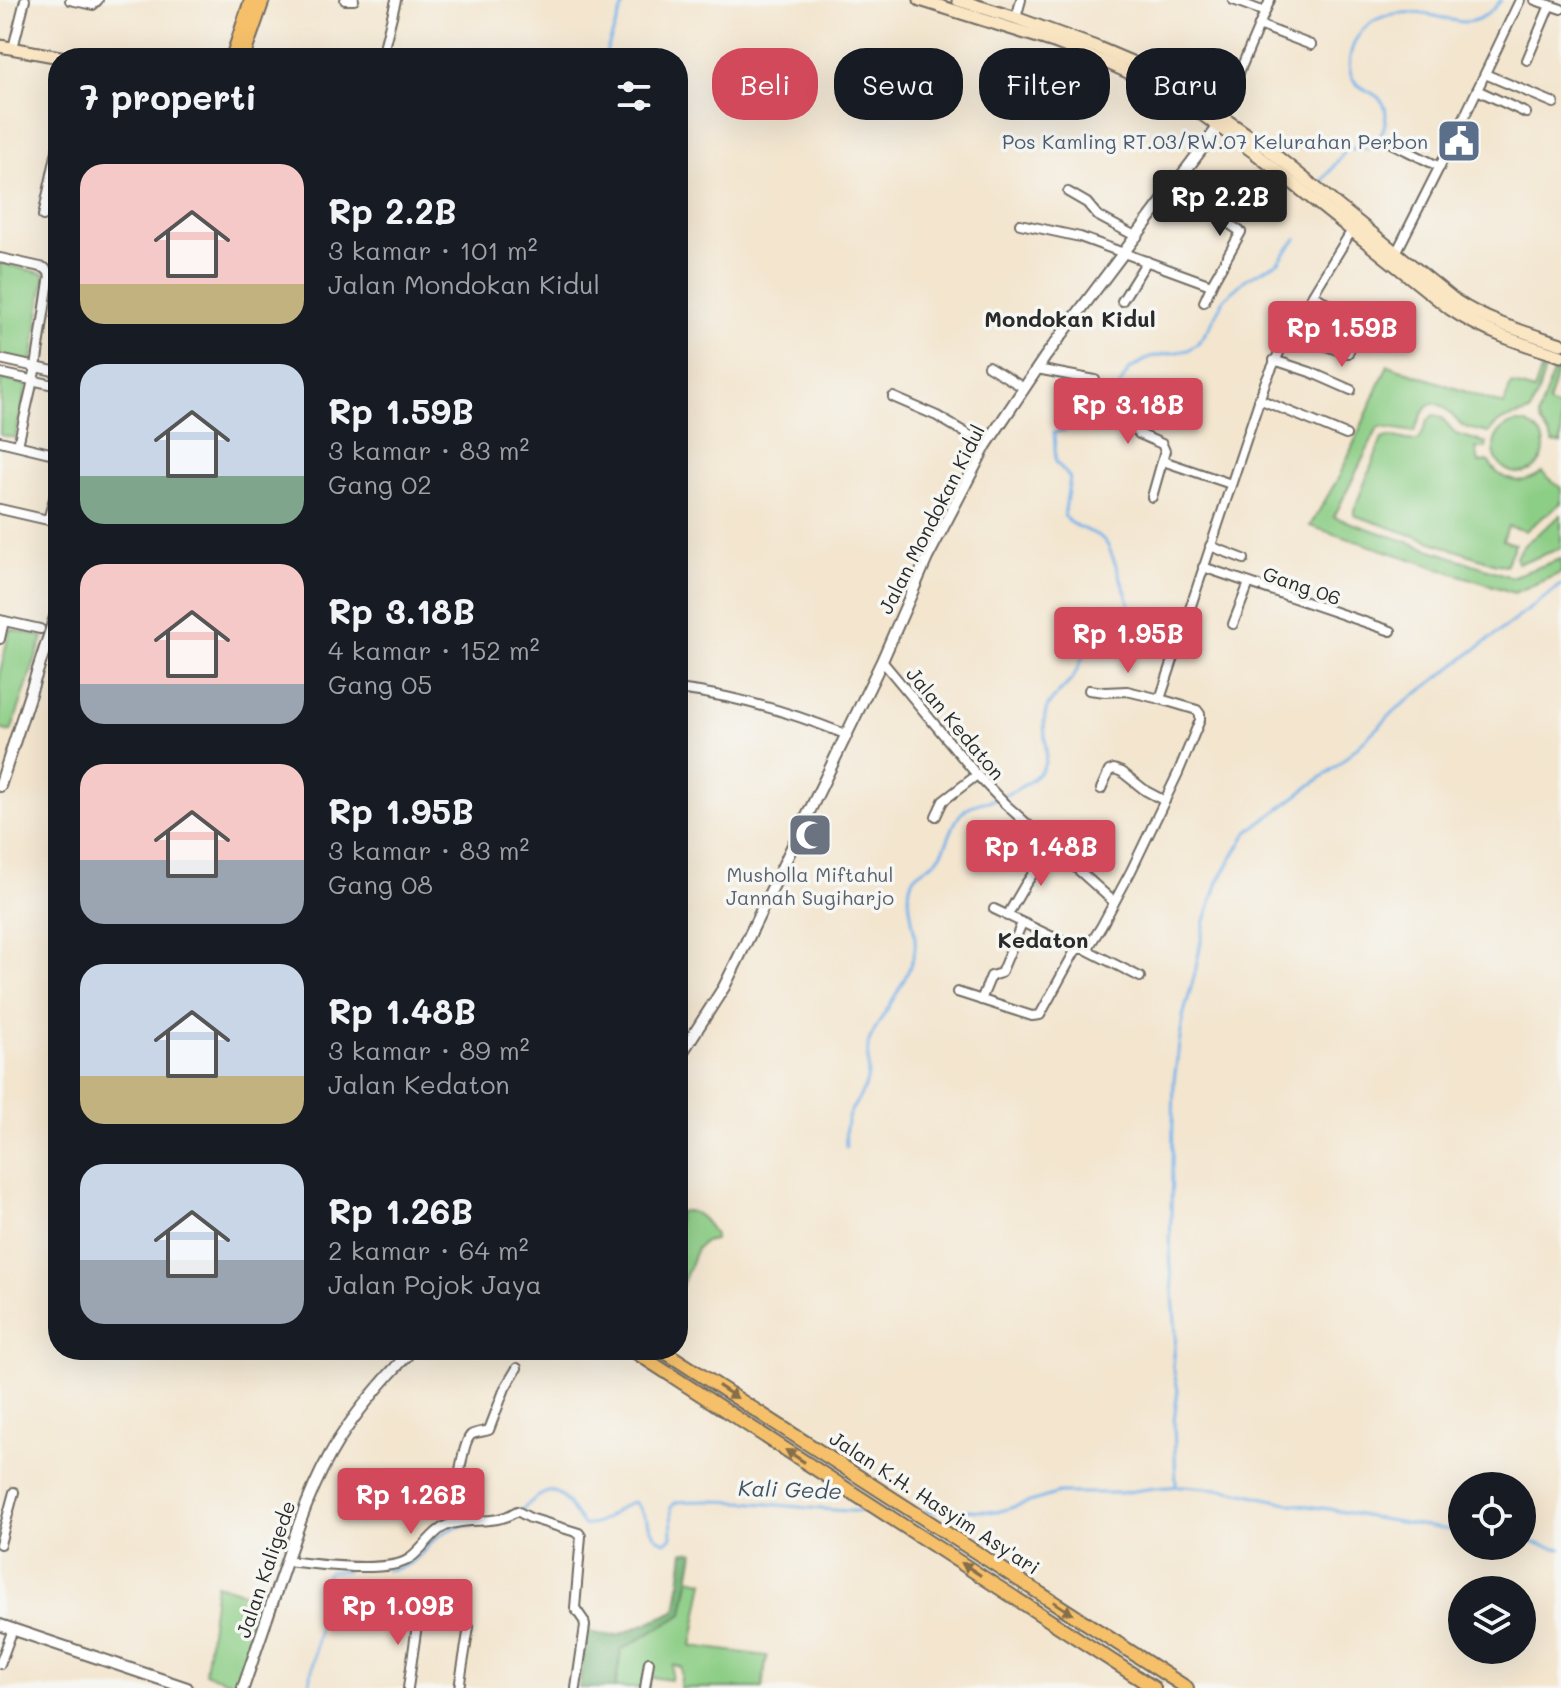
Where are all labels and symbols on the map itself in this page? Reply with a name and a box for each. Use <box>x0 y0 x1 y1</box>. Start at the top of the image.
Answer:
public building icon: Pos Kamling RT.03/RW.07 Kelurahan Perbon <box>1435 117 1483 165</box>
place label: Pos Kamling RT.03/RW.07 Kelurahan Perbon <box>1002 128 1428 154</box>
pin: Rp 2.2B <box>1146 170 1294 238</box>
pin: Rp 1.59B <box>1259 301 1425 369</box>
district label: Mondokan Kidul <box>984 304 1156 333</box>
pin: Rp 3.18B <box>1045 378 1211 446</box>
street label: Jalan Mondokan Kidul <box>872 420 990 618</box>
street label: Gang 06 <box>1260 560 1344 610</box>
pin: Rp 1.95B <box>1045 607 1211 675</box>
street label: Jalan Kedaton <box>901 661 1011 785</box>
mosque icon: Musholla Miftahul Jannah Sugiharjo <box>786 811 834 859</box>
pin: Rp 1.48B <box>958 820 1124 888</box>
place label: Musholla Miftahul Jannah Sugiharjo <box>726 861 894 910</box>
district label: Kedaton <box>998 925 1088 954</box>
one-way arrow <box>717 1385 739 1399</box>
street label: Jalan K.H. Hasyim Asy'ari <box>825 1424 1045 1580</box>
one-way arrow <box>785 1449 806 1464</box>
pin: Rp 1.26B <box>328 1468 494 1536</box>
water label: Kali Gede <box>738 1473 842 1505</box>
street label: Jalan Kaligede <box>229 1497 301 1641</box>
one-way arrow <box>960 1562 981 1577</box>
pin: Rp 1.09B <box>315 1579 481 1647</box>
one-way arrow <box>1052 1601 1074 1615</box>

